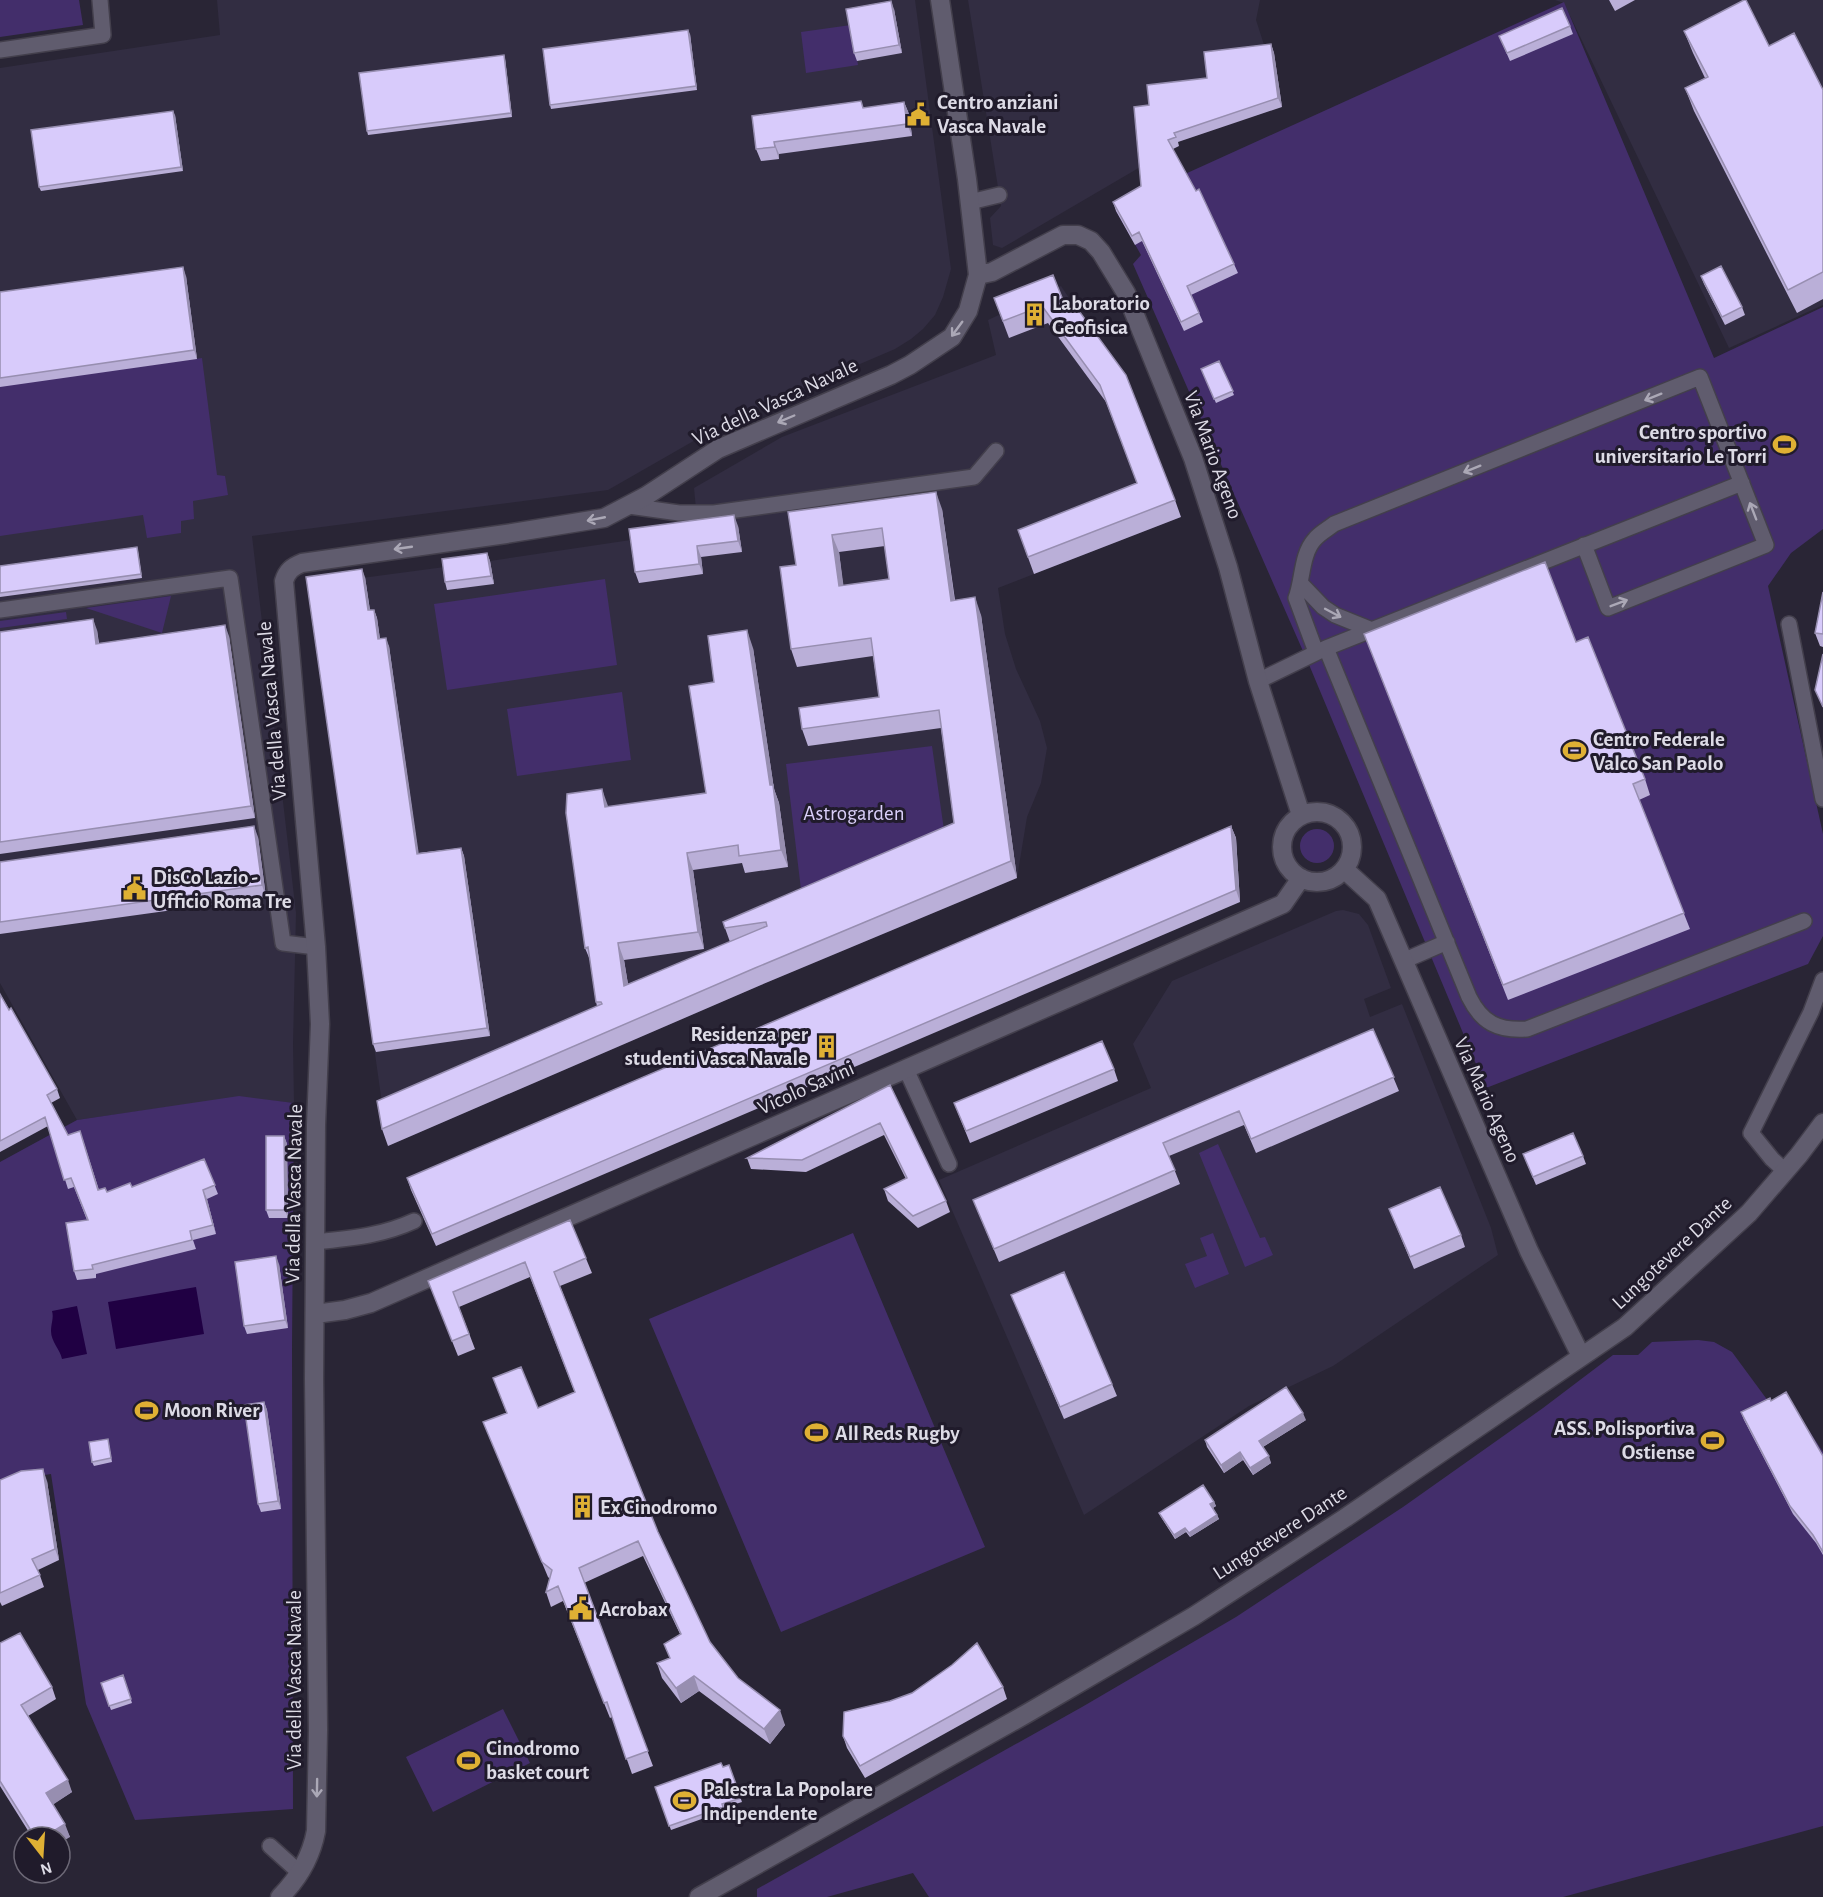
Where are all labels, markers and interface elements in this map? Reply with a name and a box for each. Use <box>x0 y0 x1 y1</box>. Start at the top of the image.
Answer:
place label: Centro anziani Vasca Navale <box>937 92 1059 137</box>
public building icon: Centro anziani Vasca Navale <box>906 101 932 127</box>
place label: Laboratorio Geofisica <box>1052 293 1150 338</box>
building icon: Laboratorio Geofisica <box>1021 302 1047 328</box>
one-way arrow <box>951 320 963 336</box>
street label: Via della Vasca Navale <box>689 354 861 450</box>
street label: Via Mario Ageno <box>1180 388 1246 522</box>
one-way arrow <box>1644 392 1662 403</box>
one-way arrow <box>777 414 796 425</box>
place label: Centro sportivo universitario Le Torri <box>1595 422 1767 467</box>
sports icon: Centro sportivo universitario Le Torri <box>1772 431 1798 457</box>
one-way arrow <box>1463 464 1481 475</box>
one-way arrow <box>1747 502 1758 521</box>
one-way arrow <box>587 514 606 525</box>
one-way arrow <box>394 543 414 554</box>
one-way arrow <box>1610 597 1628 608</box>
one-way arrow <box>1324 607 1341 619</box>
street label: Via della Vasca Navale <box>254 620 290 802</box>
place label: Centro Federale Valco San Paolo <box>1593 729 1725 774</box>
sports icon: Centro Federale Valco San Paolo <box>1562 738 1588 764</box>
park label: Astrogarden <box>803 803 905 824</box>
place label: DisCo Lazio - Ufficio Roma Tre <box>153 867 292 912</box>
public building icon: DisCo Lazio - Ufficio Roma Tre <box>122 876 148 902</box>
place label: Residenza per studenti Vasca Navale <box>625 1024 809 1069</box>
building icon: Residenza per studenti Vasca Navale <box>813 1033 839 1059</box>
street label: Via Mario Ageno <box>1450 1034 1524 1166</box>
street label: Vicolo Savini <box>755 1057 857 1119</box>
street label: Via della Vasca Navale <box>282 1104 306 1284</box>
street label: Lungotevere Dante <box>1608 1193 1736 1313</box>
sports icon: Moon River <box>133 1397 159 1423</box>
place label: Moon River <box>164 1400 260 1421</box>
place label: ASS. Polisportiva Ostiense <box>1554 1418 1695 1463</box>
sports icon: All Reds Rugby <box>804 1420 830 1446</box>
place label: All Reds Rugby <box>835 1423 960 1444</box>
sports icon: ASS. Polisportiva Ostiense <box>1700 1427 1726 1453</box>
street label: Lungotevere Dante <box>1209 1482 1351 1584</box>
building icon: Ex Cinodromo <box>569 1494 595 1520</box>
place label: Ex Cinodromo <box>600 1497 717 1518</box>
street label: Via della Vasca Navale <box>284 1590 305 1770</box>
public building icon: Acrobax <box>568 1596 594 1622</box>
place label: Acrobax <box>599 1599 668 1620</box>
place label: Cinodromo basket court <box>486 1738 589 1783</box>
sports icon: Cinodromo basket court <box>455 1747 481 1773</box>
one-way arrow <box>311 1778 323 1798</box>
place label: Palestra La Popolare Indipendente <box>703 1779 873 1824</box>
sports icon: Palestra La Popolare Indipendente <box>672 1788 698 1814</box>
north arrow <box>12 1825 72 1885</box>
text: N <box>38 1859 54 1878</box>

